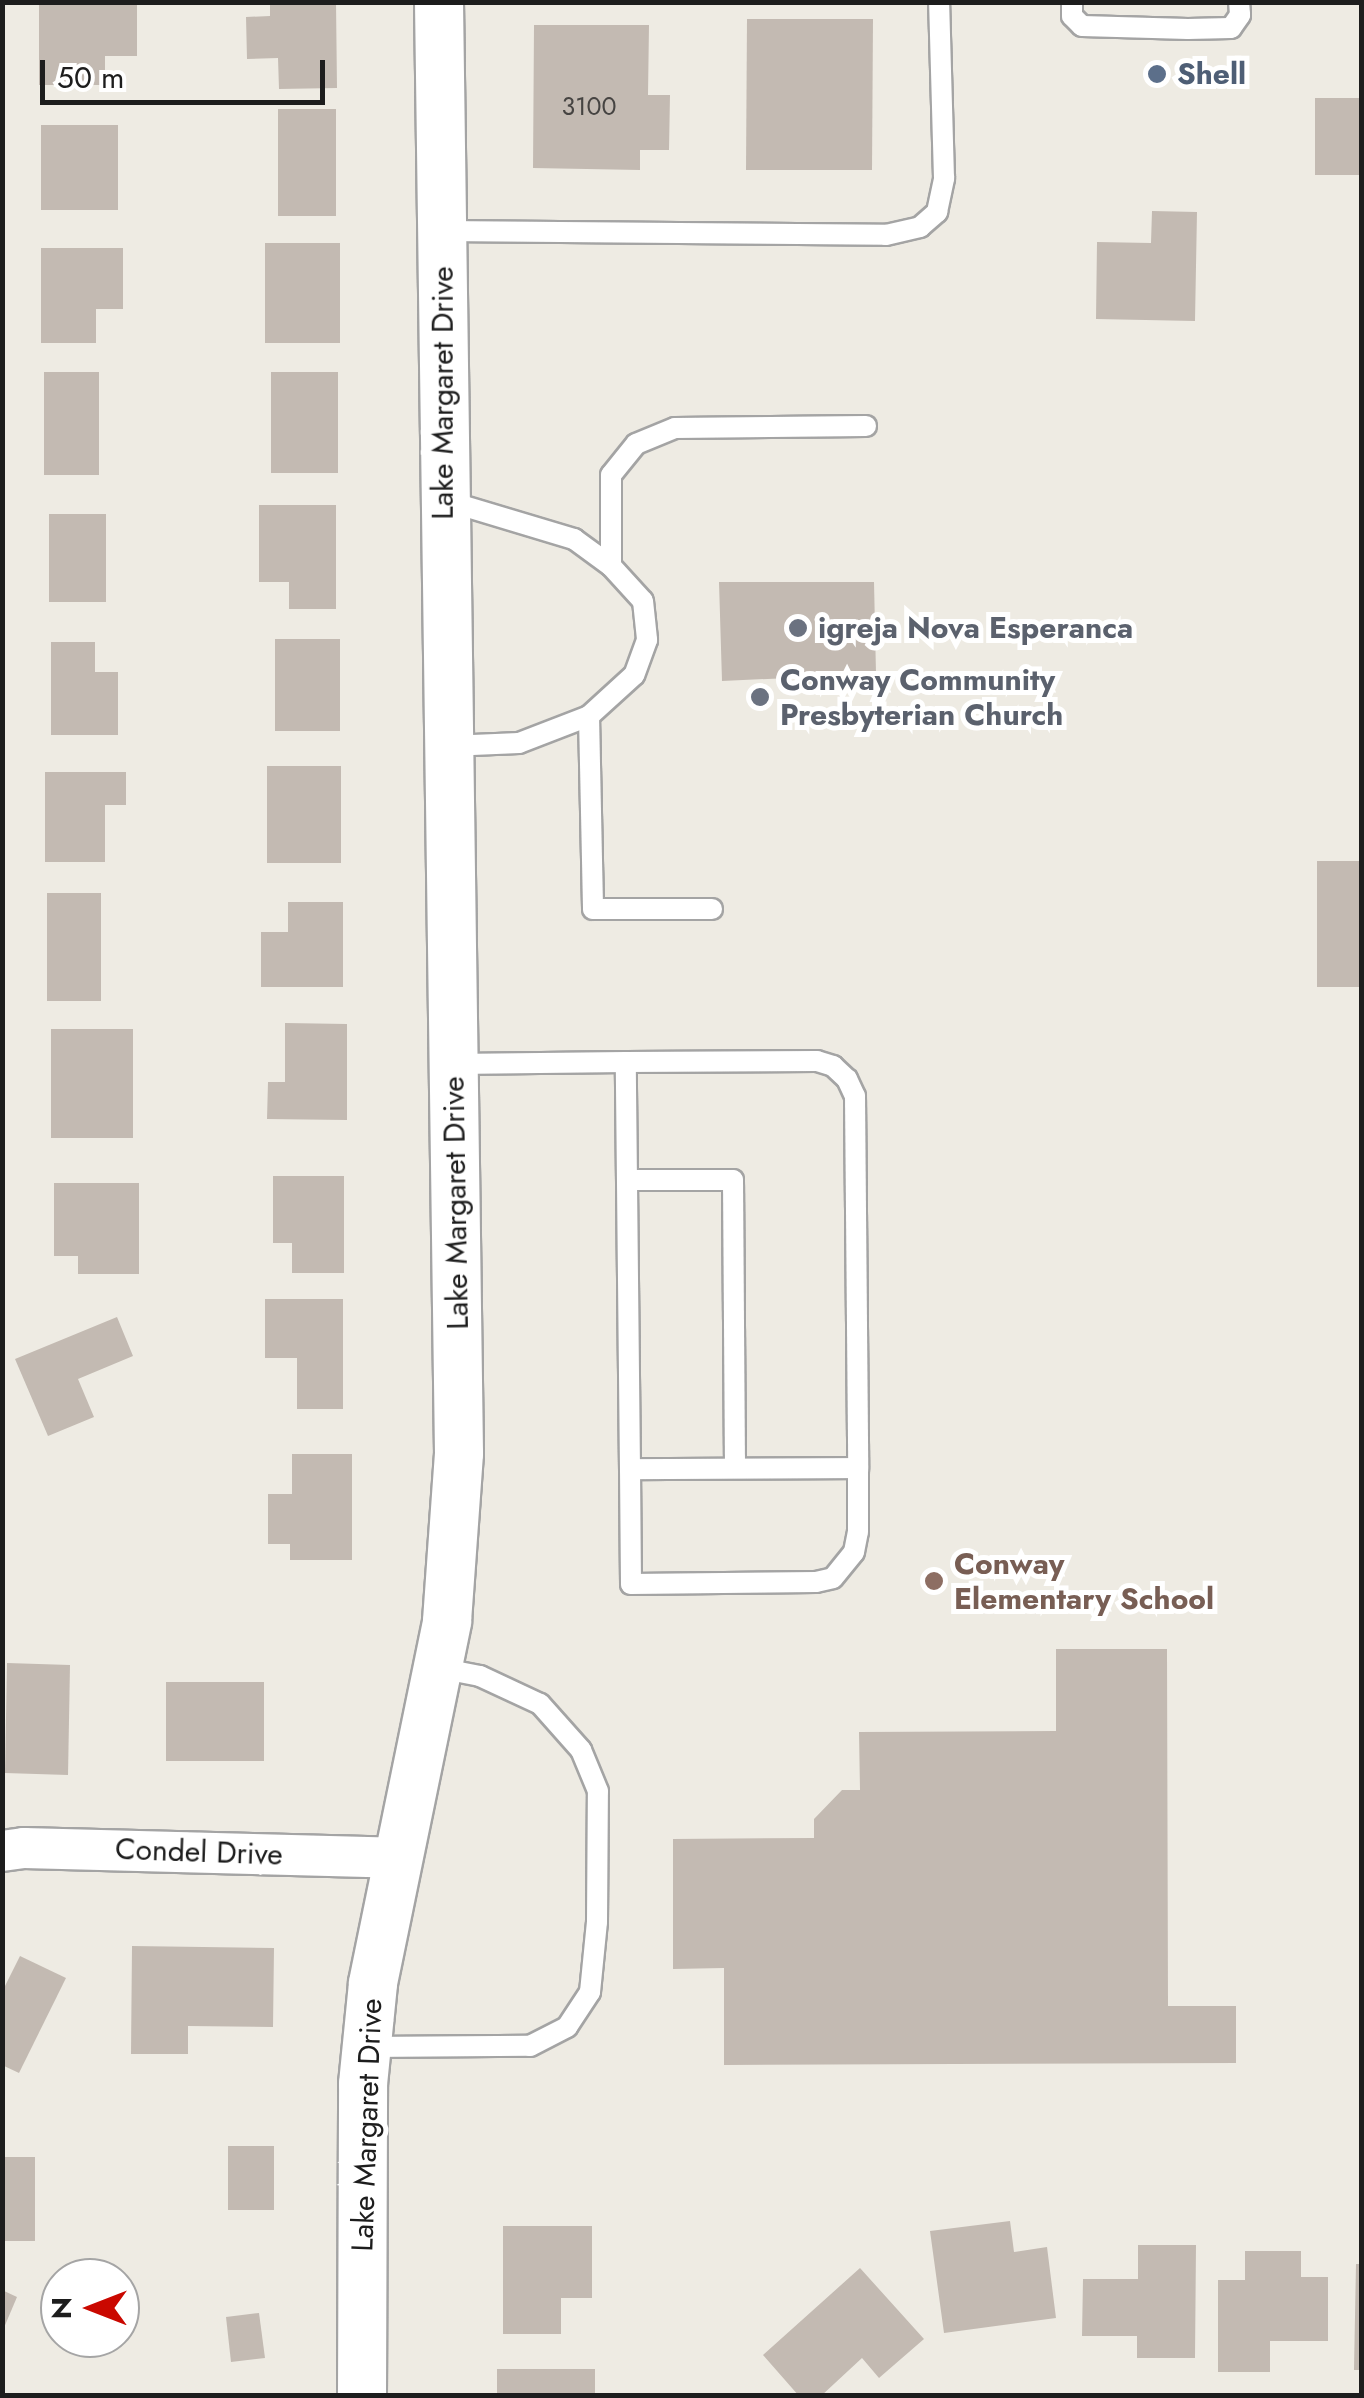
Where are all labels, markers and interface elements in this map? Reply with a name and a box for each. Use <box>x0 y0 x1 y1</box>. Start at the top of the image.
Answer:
scale bar <box>45 40 330 102</box>
text: 50 m <box>57 56 124 99</box>
place label: Shell <box>1177 56 1246 92</box>
marker: Shell <box>1146 63 1168 85</box>
house number: 3100 <box>562 91 616 121</box>
street label: Lake Margaret Drive <box>425 266 461 520</box>
place label: igreja Nova Esperanca <box>818 610 1133 646</box>
marker: igreja Nova Esperanca <box>787 617 809 639</box>
place label: Conway Community Presbyterian Church <box>780 662 1063 732</box>
marker: Conway Community Presbyterian Church <box>749 686 771 708</box>
street label: Lake Margaret Drive <box>436 1076 476 1330</box>
place label: Conway Elementary School <box>954 1546 1214 1616</box>
marker: Conway Elementary School <box>923 1570 945 1592</box>
street label: Condel Drive <box>115 1831 283 1873</box>
street label: Lake Margaret Drive <box>345 1998 389 2252</box>
north arrow <box>40 2258 140 2358</box>
text: N <box>41 2297 82 2319</box>

